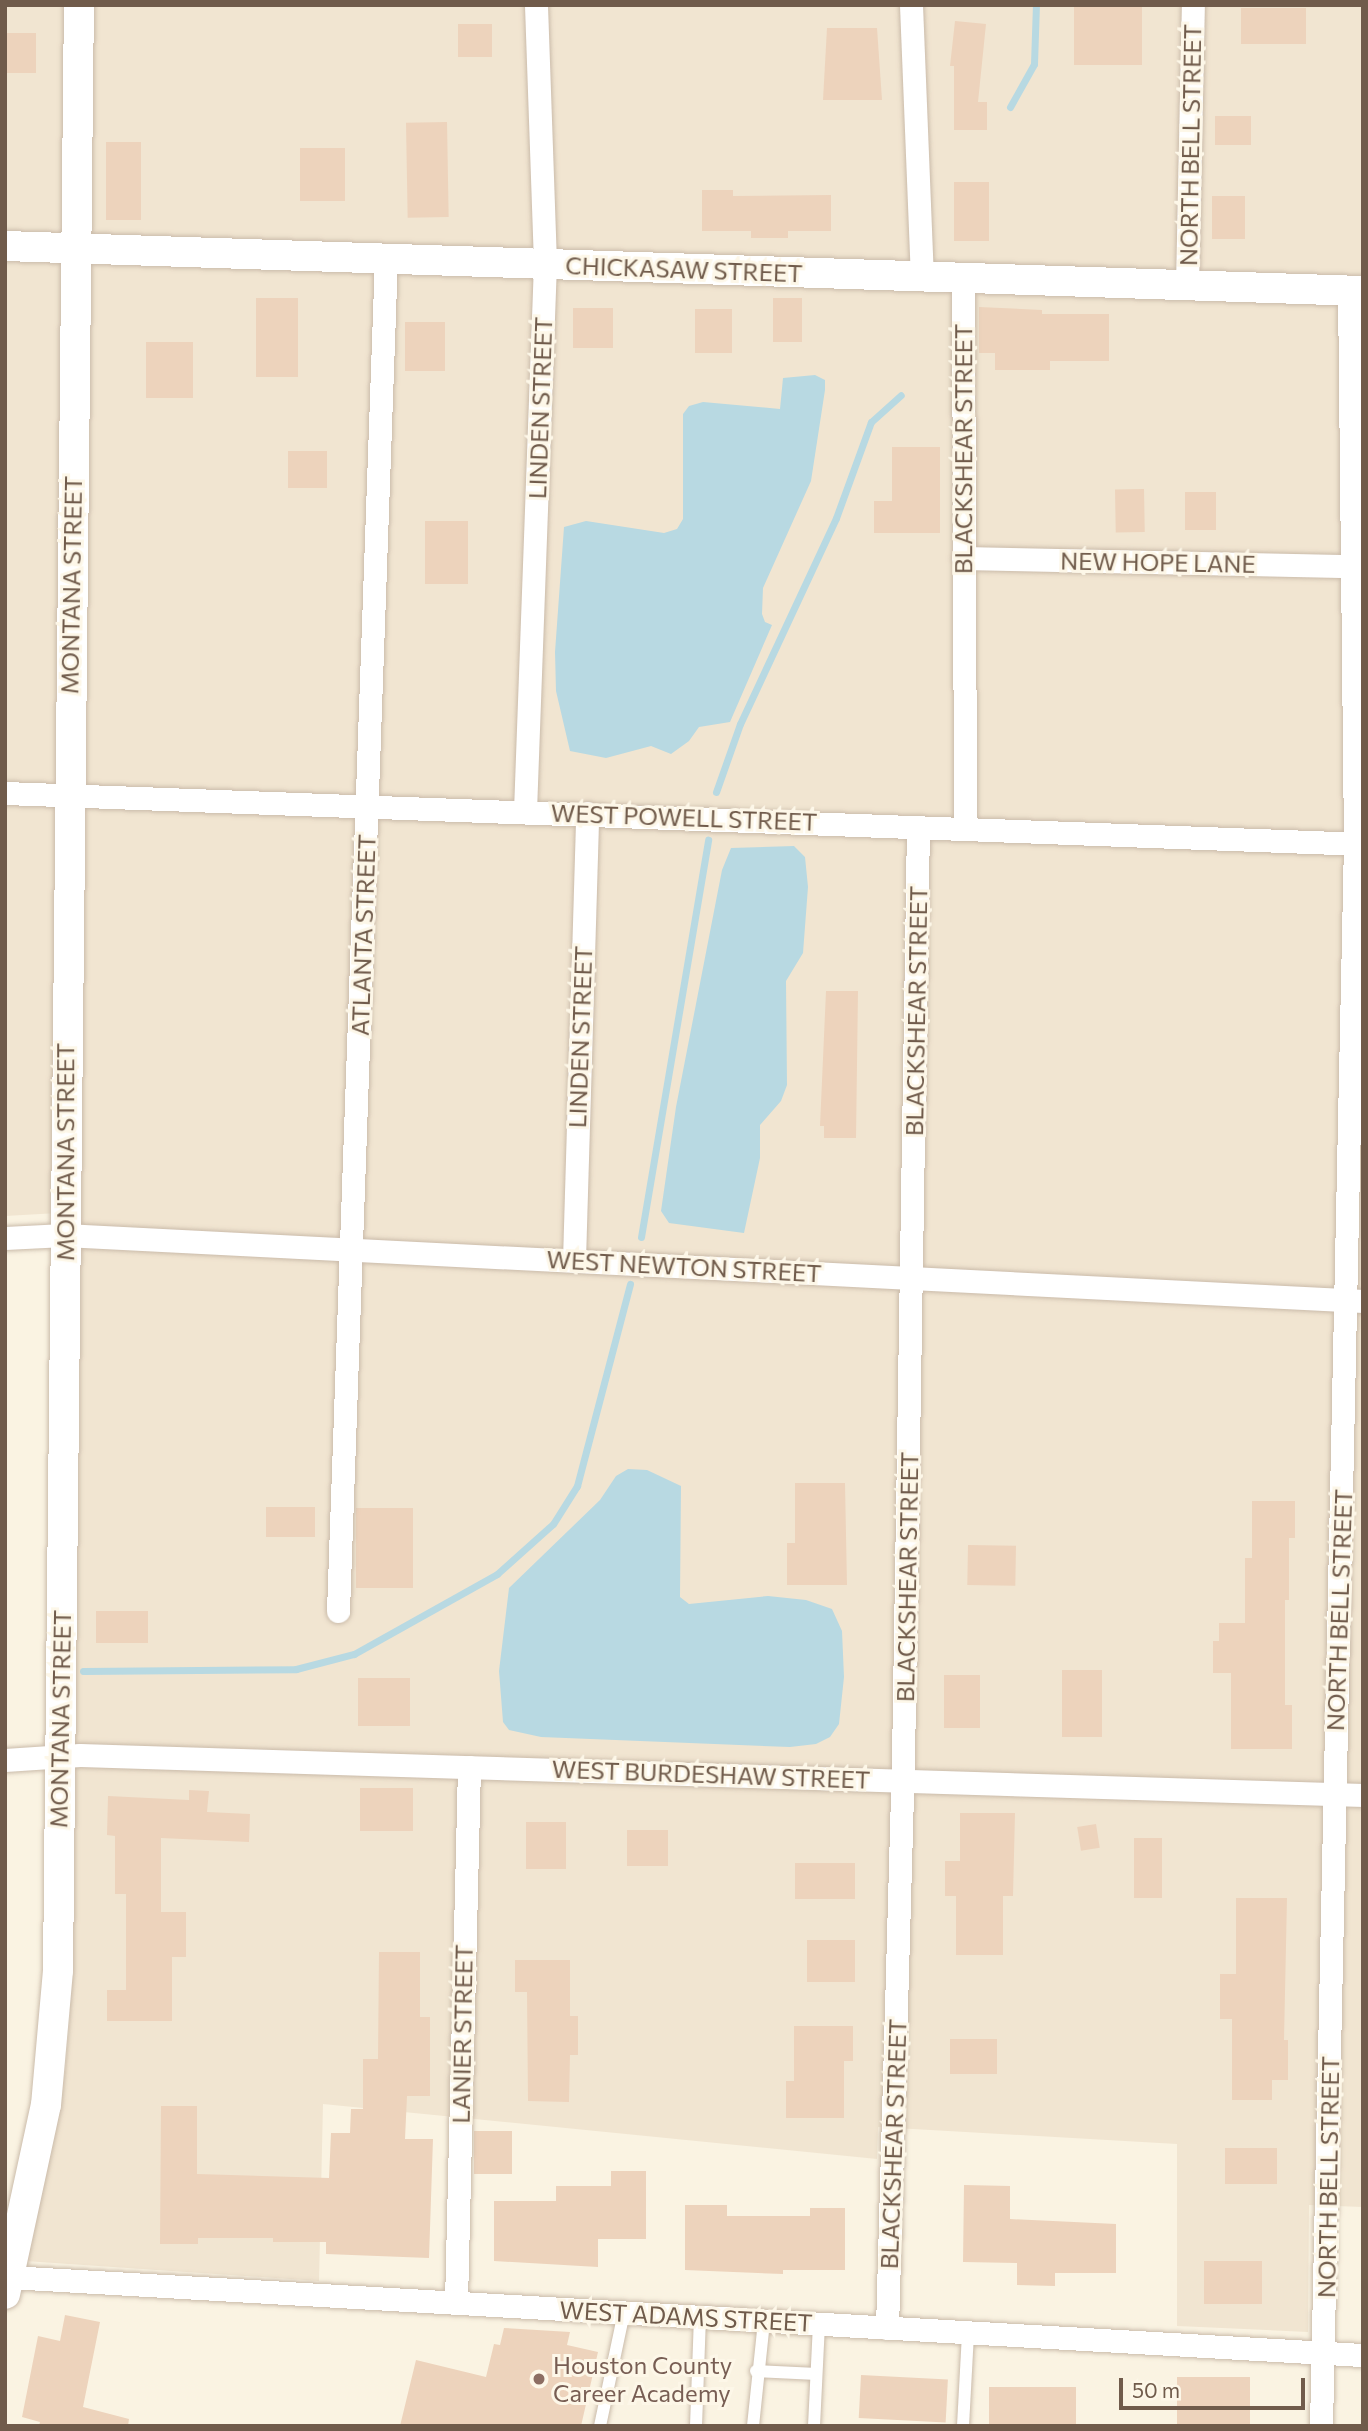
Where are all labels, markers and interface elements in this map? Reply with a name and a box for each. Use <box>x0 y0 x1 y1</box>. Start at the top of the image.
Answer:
street label: NORTH BELL STREET <box>1173 24 1207 266</box>
street label: CHICKASAW STREET <box>565 250 803 288</box>
street label: LINDEN STREET <box>522 316 558 500</box>
street label: BLACKSHEAR STREET <box>949 324 977 574</box>
street label: MONTANA STREET <box>55 476 87 694</box>
street label: NEW HOPE LANE <box>1060 546 1256 578</box>
street label: WEST POWELL STREET <box>550 798 818 836</box>
street label: ATLANTA STREET <box>345 834 381 1036</box>
street label: BLACKSHEAR STREET <box>899 886 933 1136</box>
street label: LINDEN STREET <box>562 945 598 1129</box>
street label: MONTANA STREET <box>51 1043 79 1261</box>
street label: WEST NEWTON STREET <box>546 1244 822 1288</box>
street label: BLACKSHEAR STREET <box>890 1452 924 1702</box>
street label: NORTH BELL STREET <box>1320 1488 1358 1732</box>
street label: MONTANA STREET <box>44 1610 76 1828</box>
street label: WEST BURDESHAW STREET <box>551 1754 871 1794</box>
street label: LANIER STREET <box>446 1944 478 2124</box>
street label: BLACKSHEAR STREET <box>874 2018 912 2270</box>
street label: NORTH BELL STREET <box>1311 2056 1345 2298</box>
street label: WEST ADAMS STREET <box>559 2295 813 2337</box>
place label: Houston County Career Academy <box>553 2351 732 2407</box>
scale bar <box>1123 2364 1308 2408</box>
marker: Houston County Career Academy <box>531 2371 547 2387</box>
text: 50 m <box>1132 2377 1180 2402</box>

